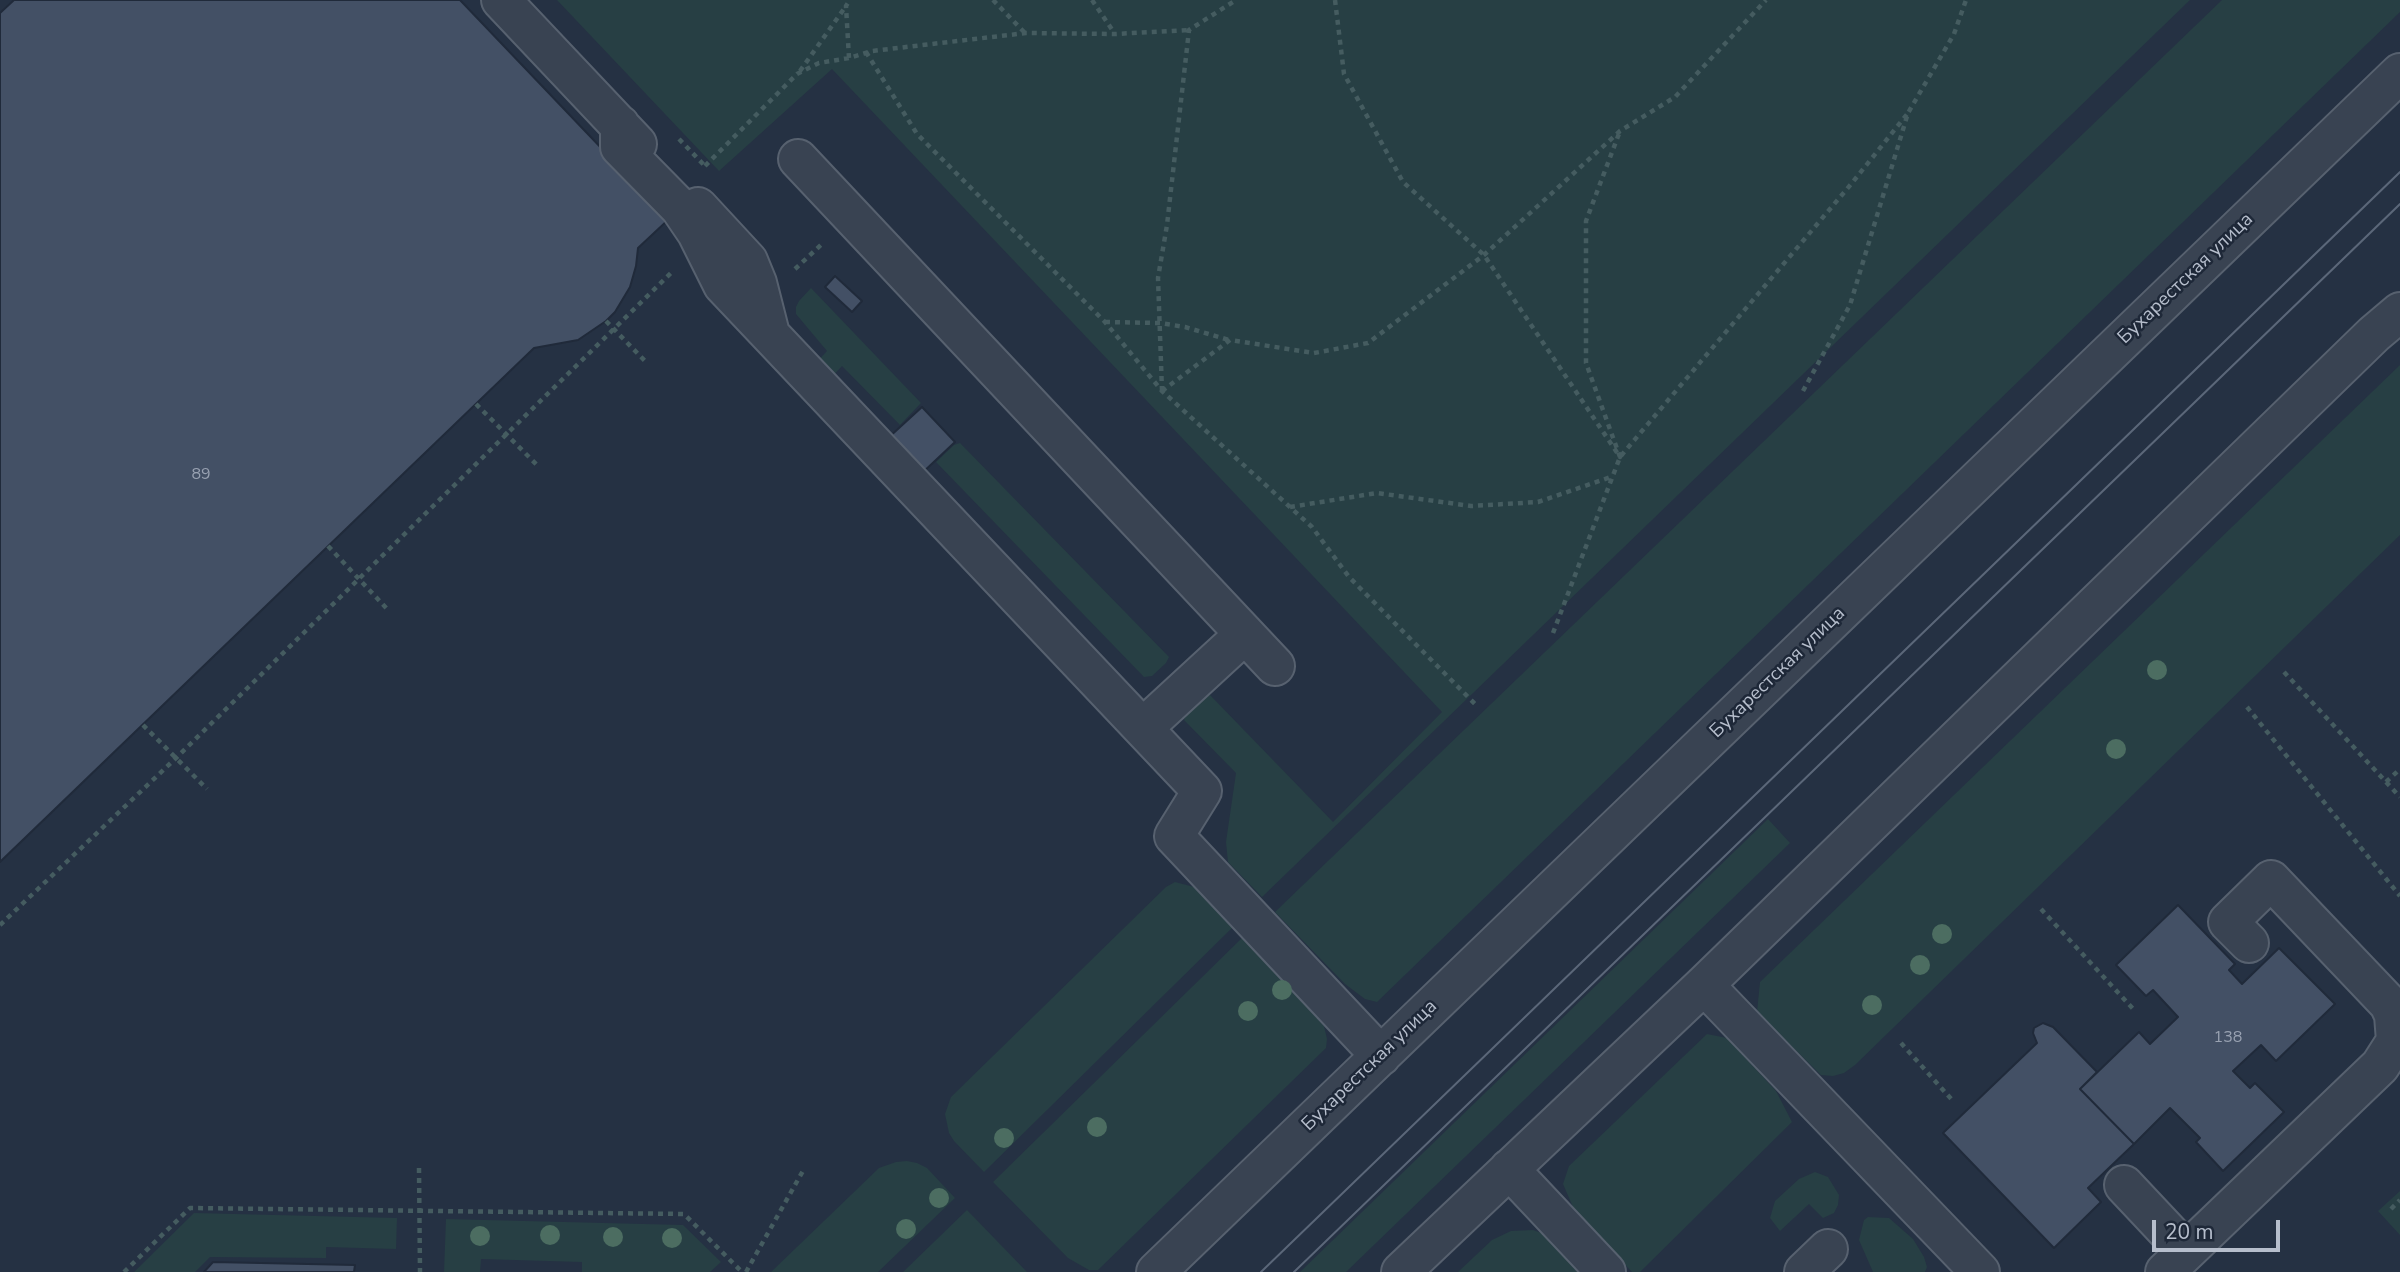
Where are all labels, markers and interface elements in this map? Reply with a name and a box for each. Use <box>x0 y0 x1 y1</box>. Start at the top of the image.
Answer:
street label: Бухарестская улица <box>2114 209 2258 349</box>
house number: 89 <box>191 465 211 485</box>
street label: Бухарестская улица <box>1706 603 1850 743</box>
street label: Бухарестская улица <box>1298 996 1442 1136</box>
house number: 138 <box>2214 1028 2242 1048</box>
scale bar <box>2155 1206 2283 1250</box>
text: 20 m <box>2165 1218 2214 1246</box>

